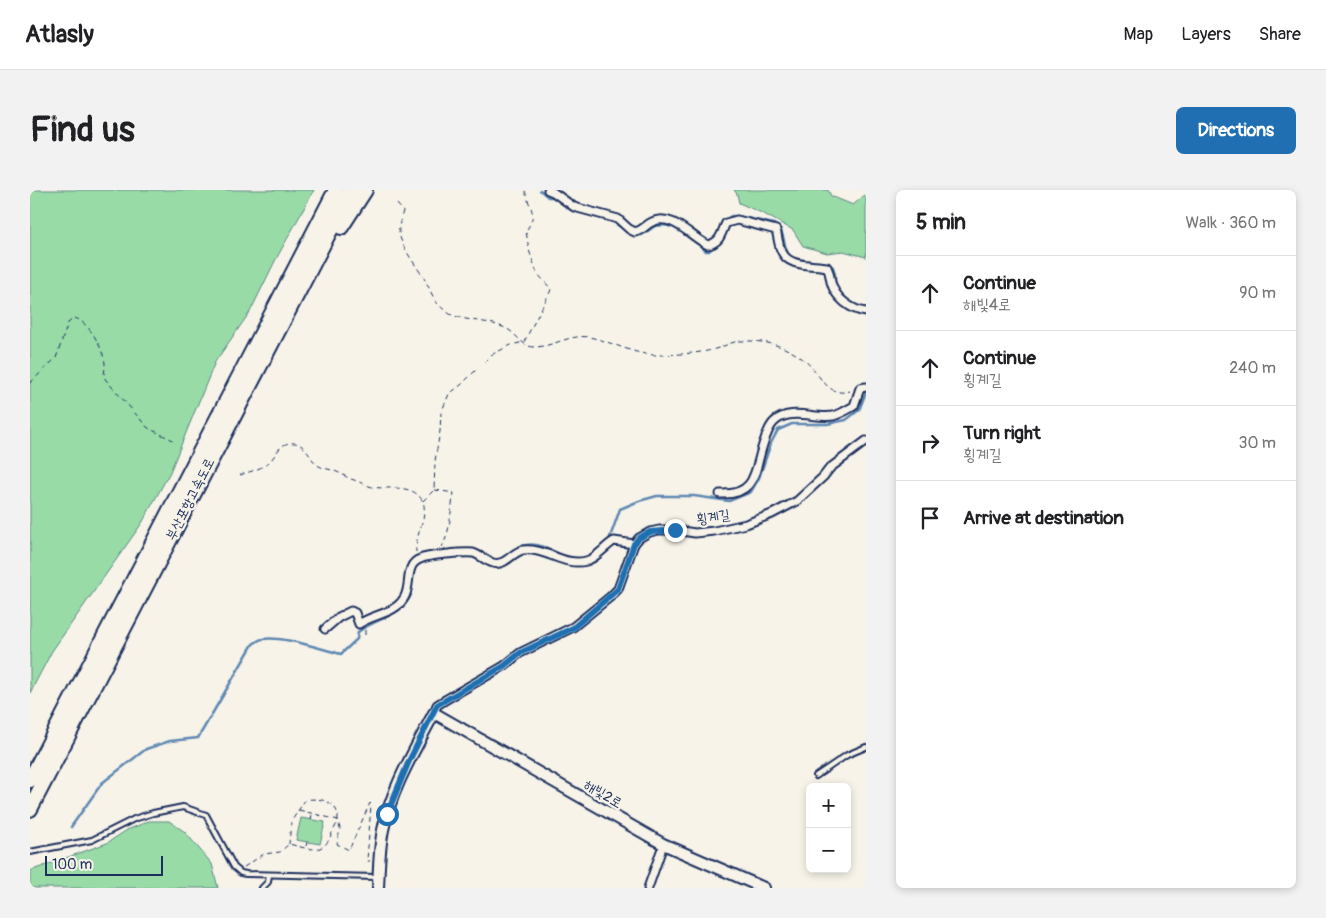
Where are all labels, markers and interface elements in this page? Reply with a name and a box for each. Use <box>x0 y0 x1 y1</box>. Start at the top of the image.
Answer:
text: Atlasly <box>25 20 94 49</box>
text: Map <box>1124 23 1153 46</box>
text: Layers <box>1181 23 1231 46</box>
text: Share <box>1259 23 1301 46</box>
button: Directions <box>1176 107 1296 154</box>
text: Find us <box>30 108 135 152</box>
text: 5 min <box>916 209 966 236</box>
text: Walk · 360 m <box>1185 213 1276 233</box>
text: Continue <box>963 271 1036 295</box>
icon: ahead <box>916 279 944 307</box>
text: 90 m <box>1239 283 1276 303</box>
text: 해빛4로 <box>963 295 1011 315</box>
text: Continue <box>963 346 1036 370</box>
icon: ahead <box>916 354 944 382</box>
text: 240 m <box>1229 358 1276 378</box>
text: 횡계길 <box>963 370 1002 390</box>
text: Turn right <box>963 421 1041 445</box>
icon: right <box>916 429 944 457</box>
text: 30 m <box>1238 433 1276 453</box>
text: 횡계길 <box>963 445 1002 465</box>
street label: 부산포항고속도로 <box>162 455 218 543</box>
icon: arrive <box>916 504 944 532</box>
street label: 횡계길 <box>695 506 732 528</box>
text: Arrive at destination <box>963 506 1124 530</box>
route end <box>664 519 687 542</box>
street label: 해빛2로 <box>581 776 625 812</box>
map controls <box>806 783 851 873</box>
button: + <box>806 783 851 828</box>
route start <box>376 803 399 826</box>
button: − <box>806 828 851 873</box>
scale bar <box>45 853 162 876</box>
text: 100 m <box>52 856 92 873</box>

